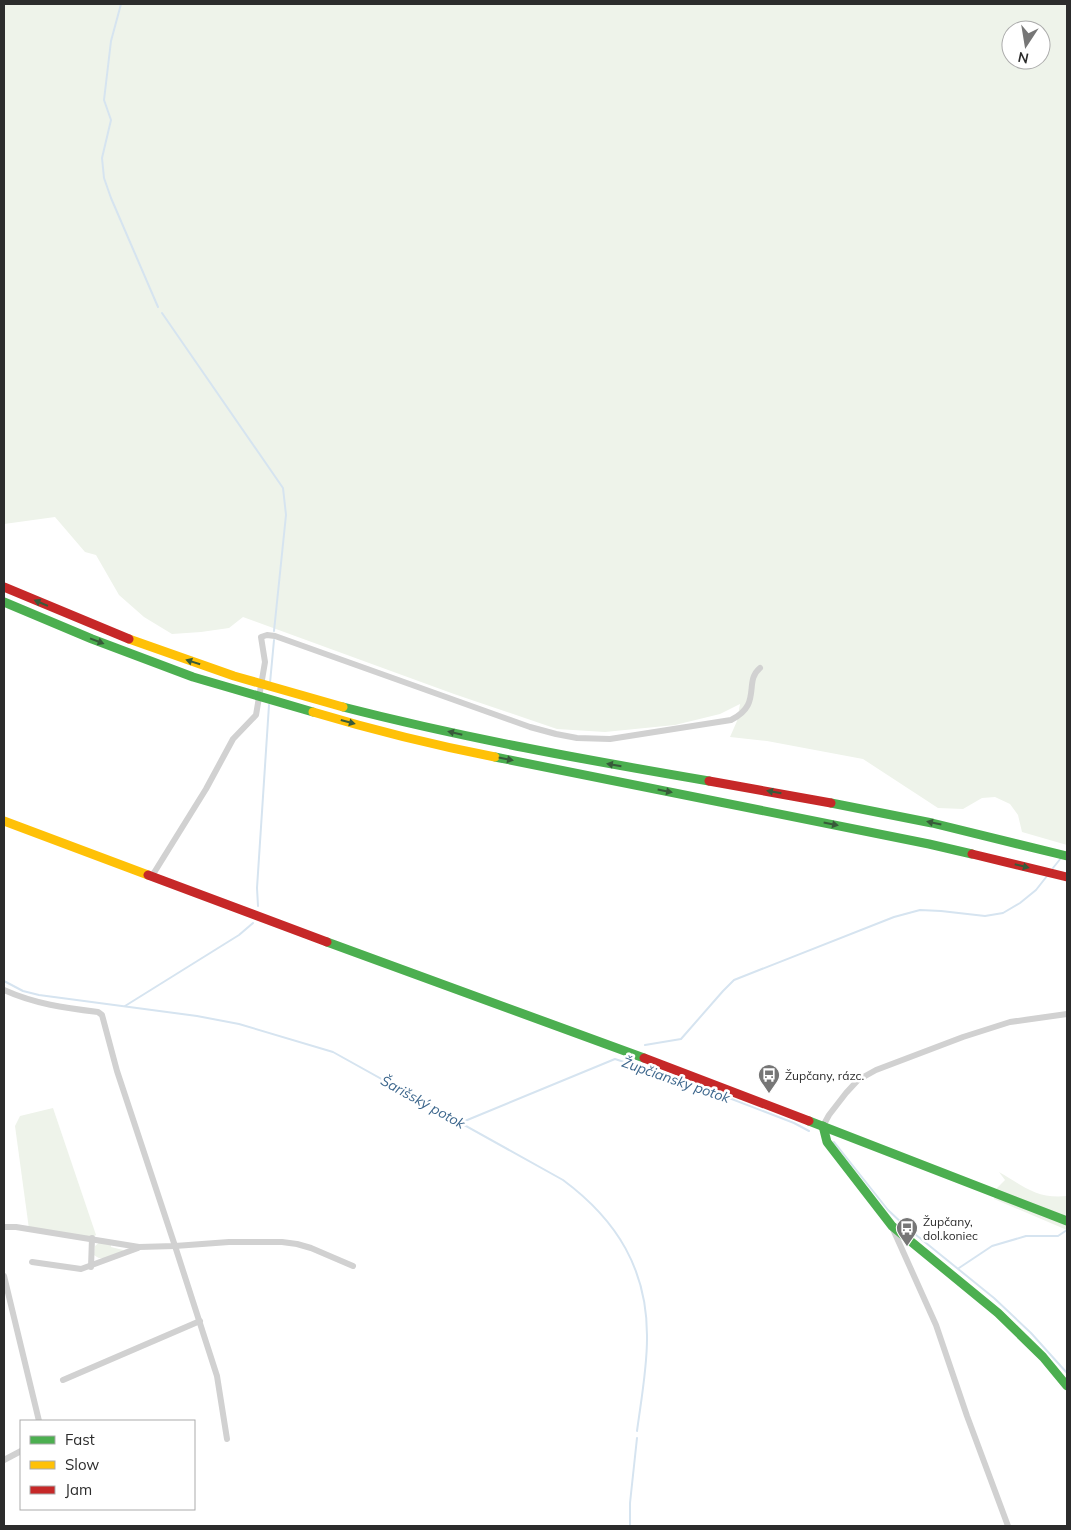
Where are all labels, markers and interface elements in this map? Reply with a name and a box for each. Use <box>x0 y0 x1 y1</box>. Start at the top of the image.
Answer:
north arrow <box>1001 20 1051 70</box>
text: N <box>1016 48 1030 68</box>
one-way arrow <box>34 598 48 606</box>
one-way arrow <box>90 637 105 645</box>
one-way arrow <box>185 658 200 665</box>
one-way arrow <box>340 719 355 727</box>
one-way arrow <box>447 729 462 737</box>
one-way arrow <box>498 755 513 763</box>
one-way arrow <box>606 760 622 768</box>
one-way arrow <box>766 787 782 795</box>
one-way arrow <box>658 788 674 796</box>
one-way arrow <box>925 819 941 827</box>
one-way arrow <box>823 821 839 829</box>
one-way arrow <box>1015 862 1030 870</box>
water label: Župčiansky potok <box>620 1053 733 1107</box>
bus stop icon: Župčany, rázc. <box>757 1063 781 1094</box>
place label: Župčany, rázc. <box>785 1068 864 1083</box>
water label: Šarišský potok <box>378 1071 469 1133</box>
place label: Župčany, dol.koniec <box>923 1214 978 1243</box>
bus stop icon: Župčany, dol.koniec <box>895 1216 919 1247</box>
legend <box>20 1420 195 1510</box>
text: Fast <box>65 1430 95 1449</box>
text: Slow <box>65 1455 99 1474</box>
text: Jam <box>65 1480 92 1499</box>

